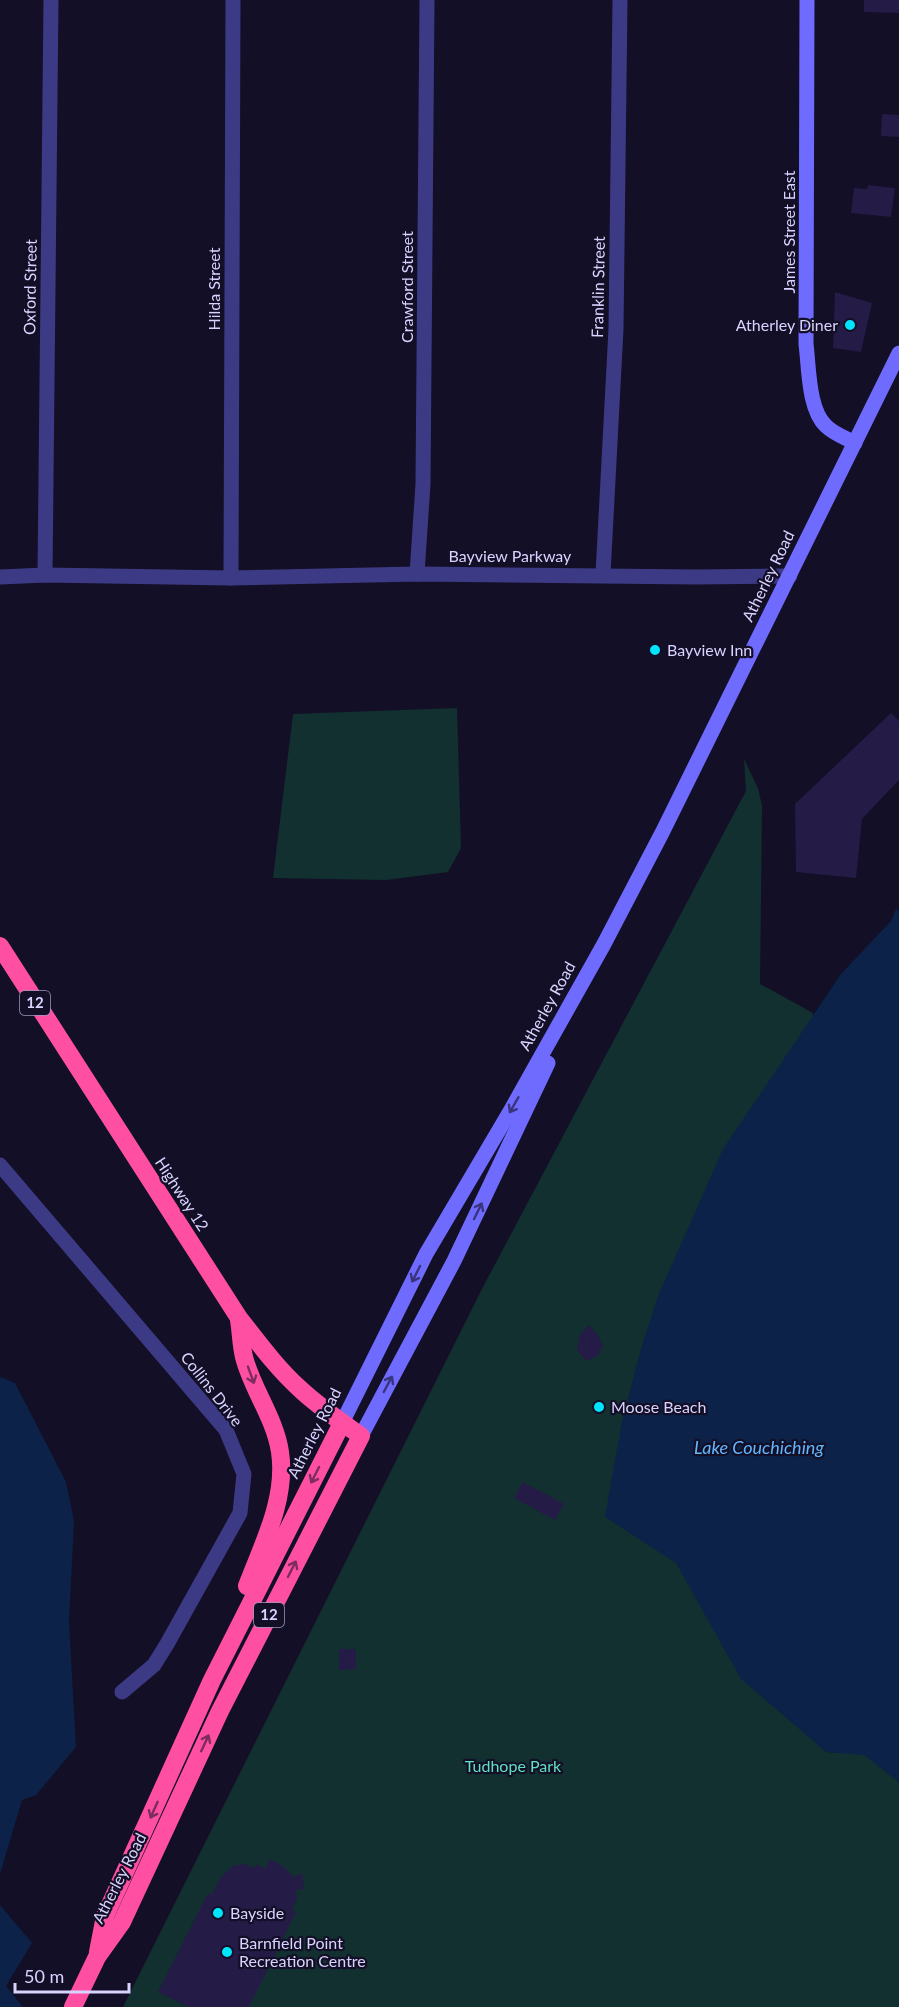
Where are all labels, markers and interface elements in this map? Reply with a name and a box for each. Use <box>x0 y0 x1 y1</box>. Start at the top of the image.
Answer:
street label: James Street East <box>779 170 798 294</box>
street label: Crawford Street <box>397 231 416 343</box>
street label: Franklin Street <box>587 236 608 338</box>
street label: Oxford Street <box>19 239 40 335</box>
street label: Hilda Street <box>204 247 223 330</box>
place label: Atherley Diner <box>736 315 838 334</box>
marker: Atherley Diner <box>843 318 857 332</box>
street label: Atherley Road <box>737 527 798 624</box>
street label: Bayview Parkway <box>449 546 572 565</box>
place label: Bayview Inn <box>667 640 752 659</box>
marker: Bayview Inn <box>648 643 662 657</box>
street label: Atherley Road <box>514 958 579 1054</box>
road number: 12 <box>20 991 50 1015</box>
one-way arrow <box>508 1096 520 1113</box>
street label: Highway 12 <box>152 1153 213 1234</box>
one-way arrow <box>472 1203 484 1221</box>
one-way arrow <box>410 1265 422 1282</box>
street label: Collins Drive <box>177 1348 247 1430</box>
one-way arrow <box>246 1365 257 1384</box>
one-way arrow <box>383 1376 395 1394</box>
street label: Atherley Road <box>283 1384 344 1481</box>
place label: Moose Beach <box>611 1397 706 1416</box>
marker: Moose Beach <box>592 1400 606 1414</box>
water label: Lake Couchiching <box>694 1436 824 1458</box>
one-way arrow <box>309 1466 321 1483</box>
one-way arrow <box>287 1560 299 1578</box>
road number: 12 <box>254 1603 284 1627</box>
one-way arrow <box>200 1734 212 1752</box>
park label: Tudhope Park <box>465 1756 562 1775</box>
one-way arrow <box>148 1801 159 1819</box>
street label: Atherley Road <box>88 1829 149 1926</box>
place label: Bayside <box>230 1903 284 1922</box>
marker: Bayside <box>211 1906 225 1920</box>
place label: Barnfield Point Recreation Centre <box>239 1933 366 1970</box>
marker: Barnfield Point Recreation Centre <box>220 1945 234 1959</box>
scale bar <box>15 1956 129 1994</box>
text: 50 m <box>24 1965 64 1987</box>

